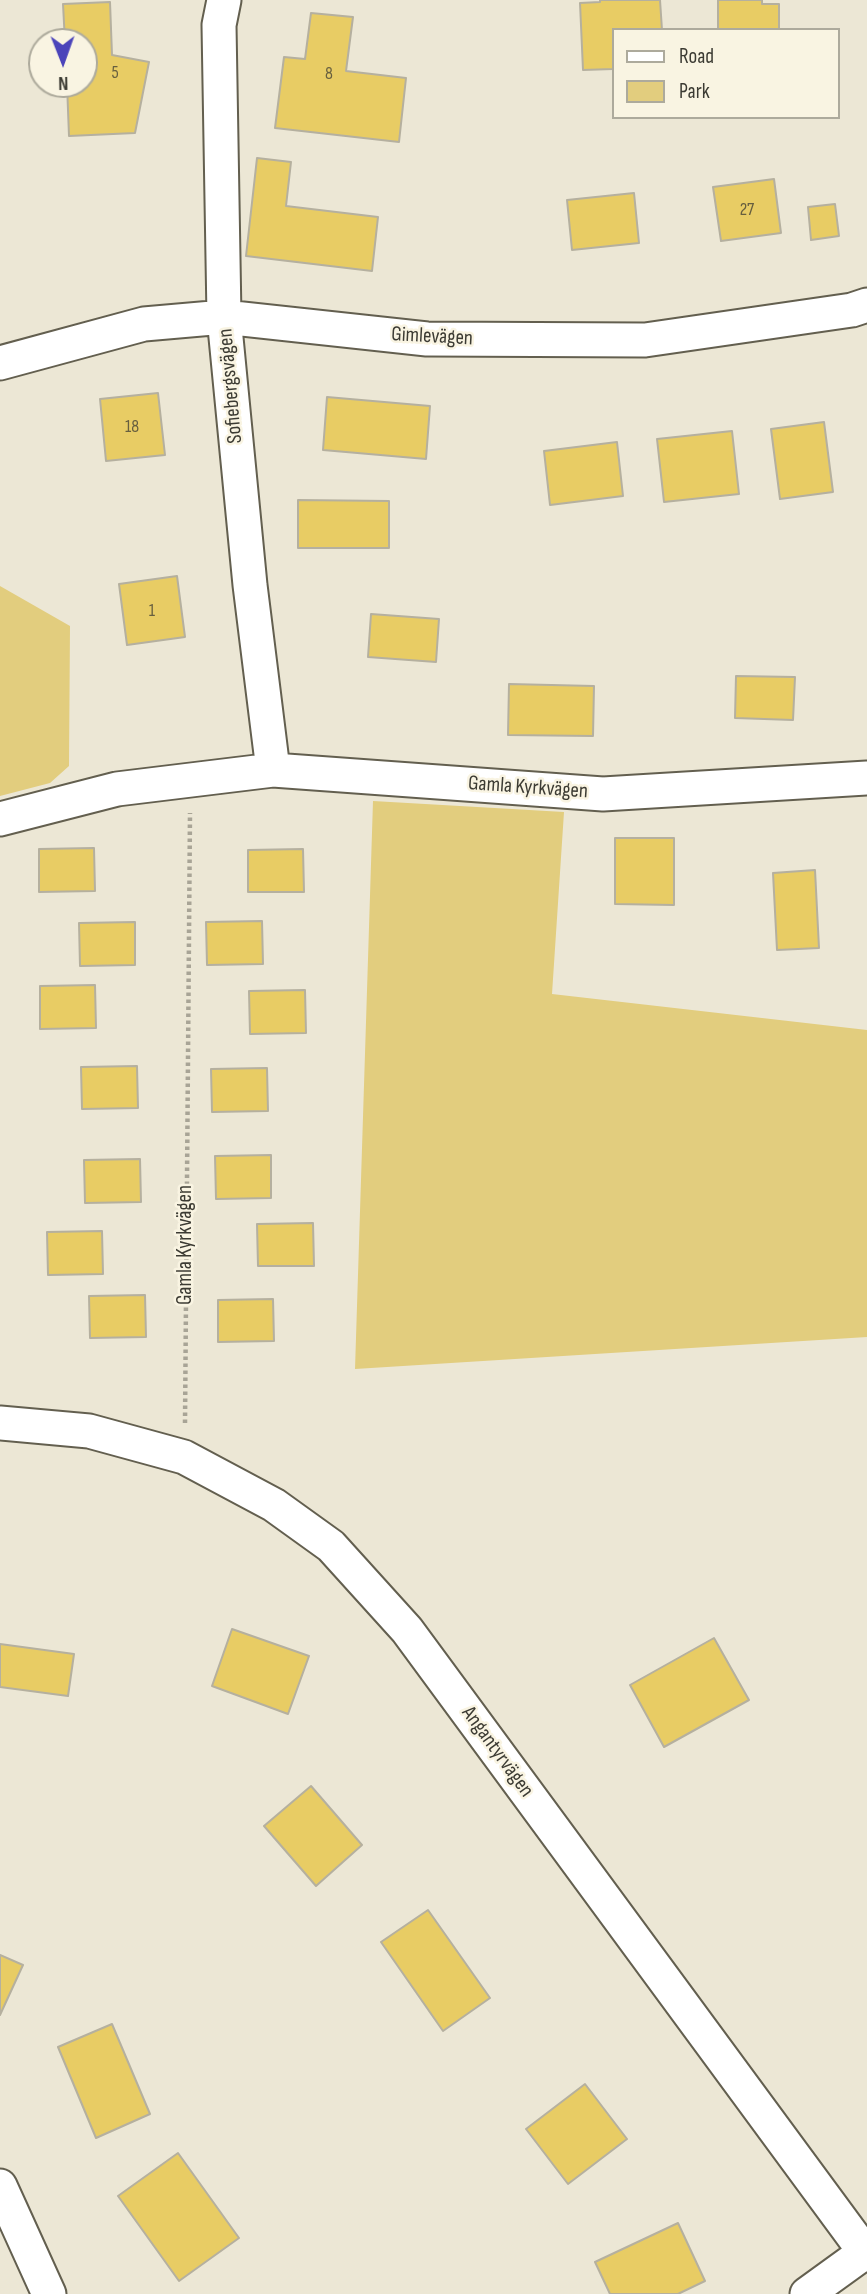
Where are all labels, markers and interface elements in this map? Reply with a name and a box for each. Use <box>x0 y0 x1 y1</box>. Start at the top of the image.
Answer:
north arrow <box>28 28 98 98</box>
legend <box>612 28 839 119</box>
text: Road <box>679 44 714 69</box>
house number: 5 <box>111 62 119 84</box>
house number: 8 <box>325 63 333 85</box>
text: N <box>58 71 69 94</box>
text: Park <box>679 79 710 104</box>
house number: 27 <box>740 199 754 221</box>
street label: Gimlevägen <box>391 322 473 352</box>
street label: Sofiebergsvägen <box>213 327 249 445</box>
house number: 18 <box>125 416 139 438</box>
house number: 1 <box>149 600 155 622</box>
street label: Gamla Kyrkvägen <box>467 771 589 805</box>
street label: Gamla Kyrkvägen <box>173 1185 199 1305</box>
street label: Angantyrvägen <box>456 1702 538 1802</box>

